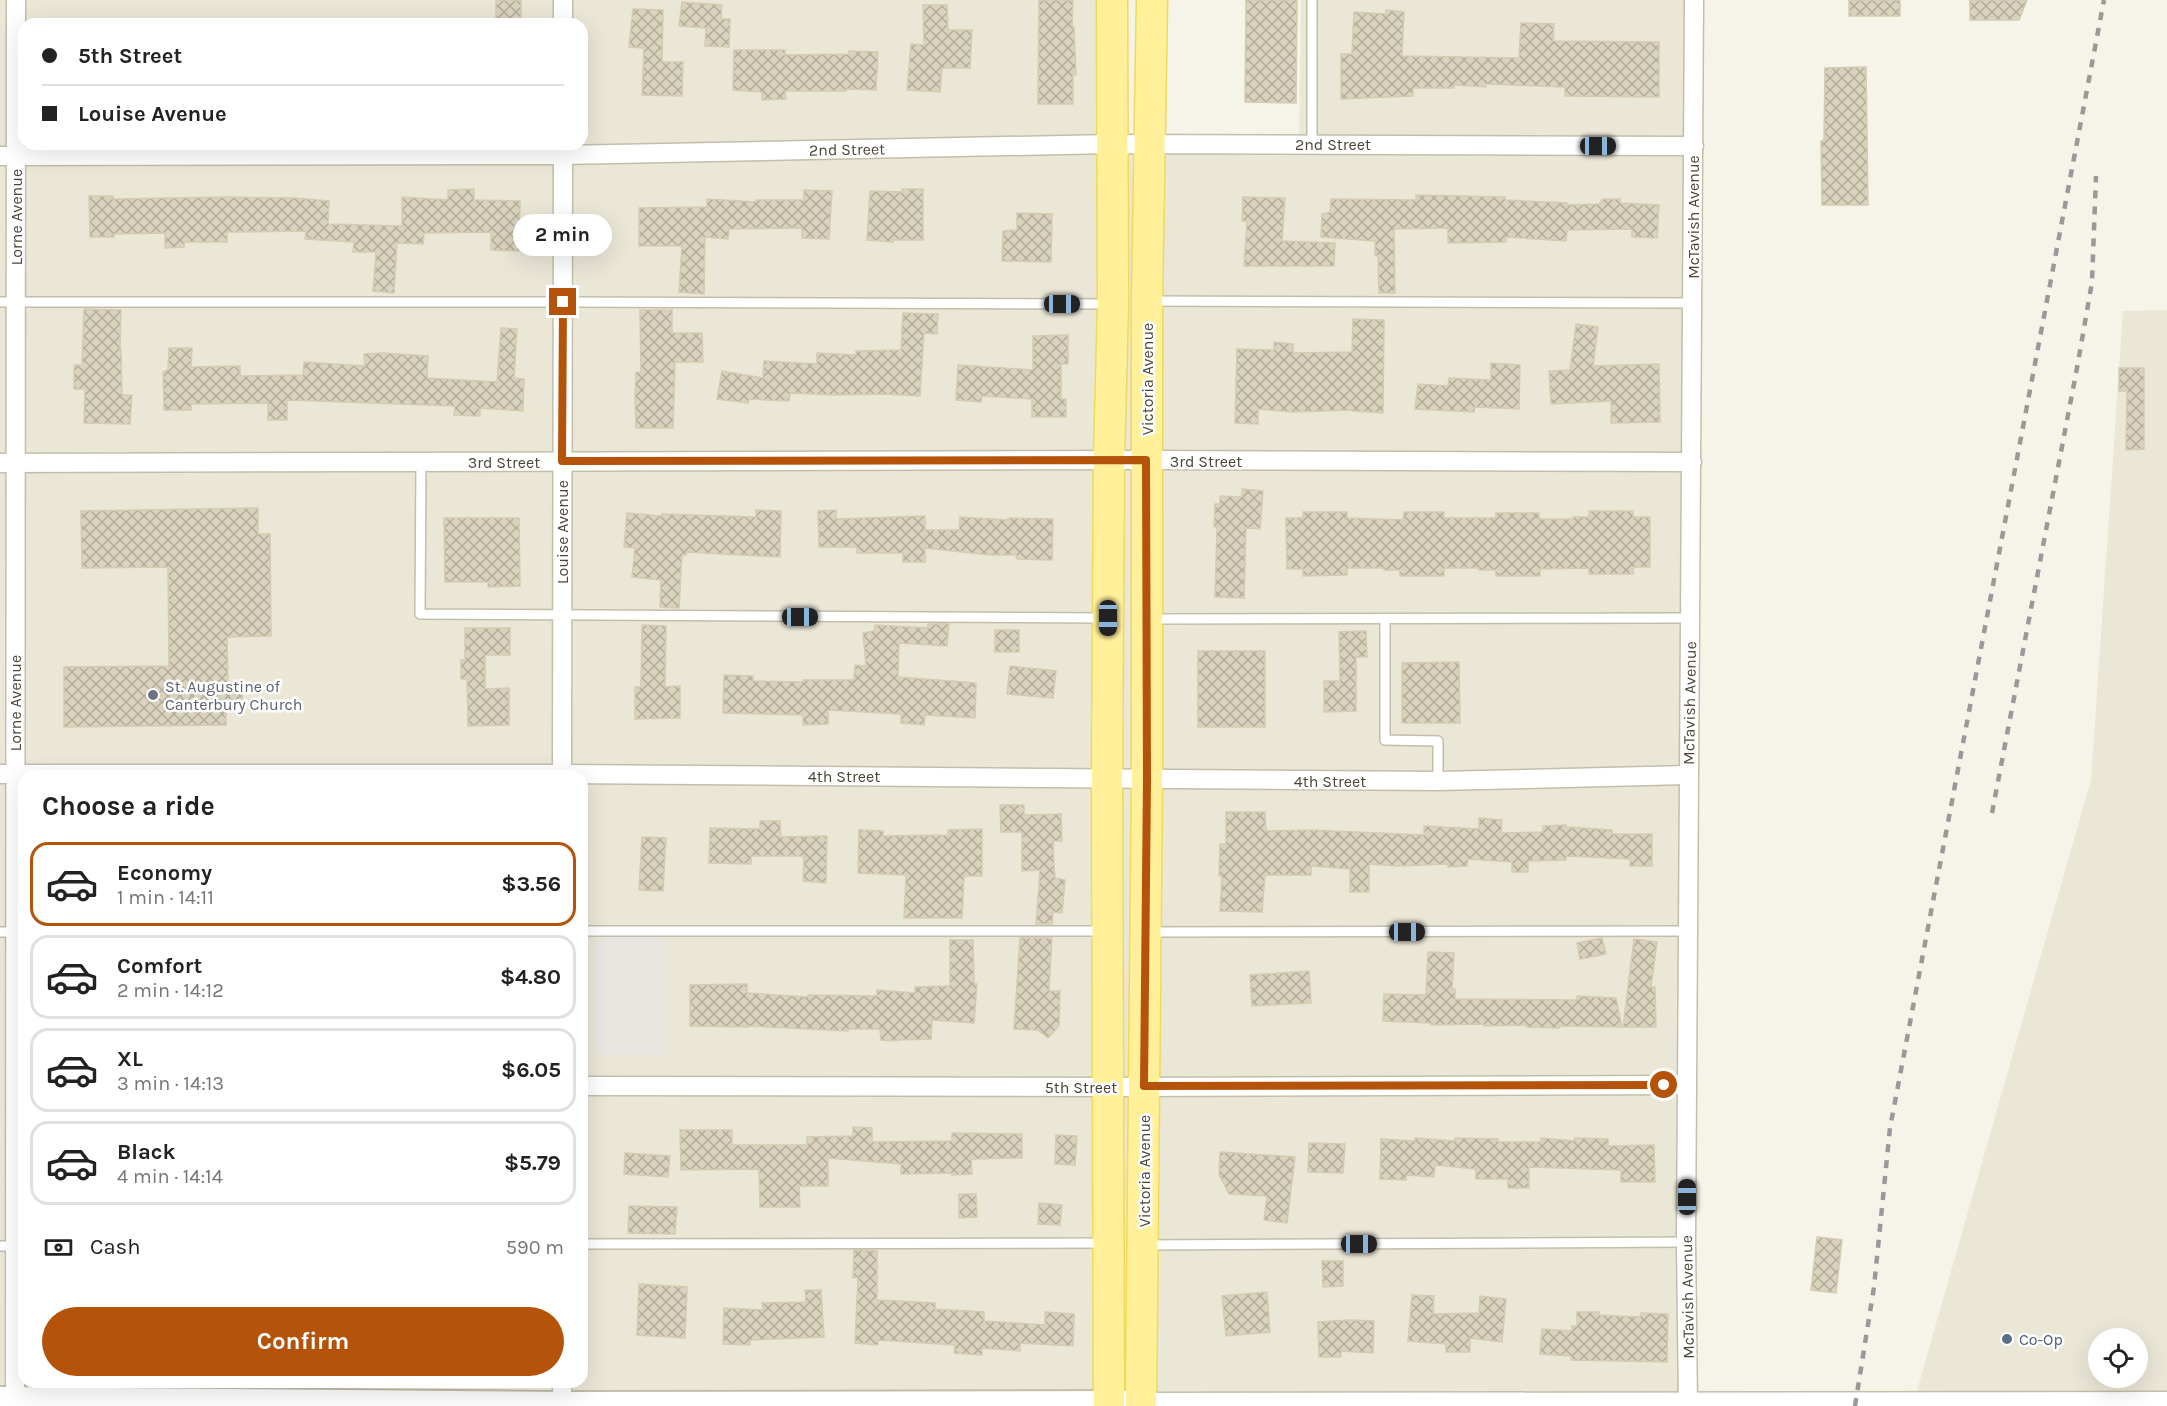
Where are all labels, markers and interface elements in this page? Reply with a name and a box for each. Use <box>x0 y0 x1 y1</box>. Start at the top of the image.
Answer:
text: 5th Street <box>78 43 182 69</box>
text: Louise Avenue <box>78 101 227 127</box>
street label: 2nd Street <box>1295 135 1371 154</box>
car <box>1580 137 1616 155</box>
street label: 2nd Street <box>809 139 885 160</box>
street label: McTavish Avenue <box>1684 155 1703 279</box>
street label: Lorne Avenue <box>7 169 26 265</box>
callout: 2 min <box>514 215 612 257</box>
text: 2 min <box>535 223 590 246</box>
route end <box>549 288 576 315</box>
car <box>1044 295 1080 313</box>
street label: Victoria Avenue <box>1138 323 1157 435</box>
street label: 3rd Street <box>1170 452 1242 471</box>
street label: 3rd Street <box>468 453 540 472</box>
street label: Louise Avenue <box>553 480 572 584</box>
car <box>1099 600 1117 636</box>
car <box>782 608 818 626</box>
street label: McTavish Avenue <box>1679 641 1700 765</box>
street label: Lorne Avenue <box>6 655 25 751</box>
place label: St. Augustine of Canterbury Church <box>165 677 302 714</box>
marker: St. Augustine of Canterbury Church <box>146 688 160 702</box>
street label: 4th Street <box>808 767 880 786</box>
street label: 4th Street <box>1294 772 1366 791</box>
text: Choose a ride <box>42 790 215 822</box>
icon: car <box>45 857 99 911</box>
text: Economy <box>117 860 212 886</box>
text: $3.56 <box>501 871 561 897</box>
text: 1 min · 14:11 <box>117 886 214 909</box>
car <box>1389 923 1425 941</box>
icon: car <box>45 950 99 1004</box>
text: Comfort <box>117 953 202 979</box>
text: $4.80 <box>500 964 561 990</box>
text: 2 min · 14:12 <box>117 979 224 1002</box>
icon: car <box>45 1043 99 1097</box>
text: XL <box>117 1046 143 1072</box>
text: $6.05 <box>501 1057 561 1083</box>
route start <box>1650 1071 1677 1098</box>
text: 3 min · 14:13 <box>117 1072 224 1095</box>
street label: 5th Street <box>1045 1078 1117 1097</box>
street label: Victoria Avenue <box>1135 1115 1154 1227</box>
icon: car <box>45 1136 99 1190</box>
text: Black <box>117 1139 176 1165</box>
text: $5.79 <box>504 1150 561 1176</box>
text: 4 min · 14:14 <box>117 1165 223 1188</box>
car <box>1678 1179 1696 1215</box>
icon: cash <box>42 1231 75 1264</box>
text: Cash <box>90 1234 140 1260</box>
car <box>1341 1235 1377 1253</box>
street label: McTavish Avenue <box>1677 1235 1698 1359</box>
text: 590 m <box>506 1236 564 1259</box>
button: Confirm <box>42 1307 564 1376</box>
map controls <box>2088 1328 2148 1388</box>
button: locate <box>2088 1328 2148 1388</box>
place label: Co-Op <box>2019 1330 2063 1349</box>
marker: Co-Op <box>2000 1332 2014 1346</box>

